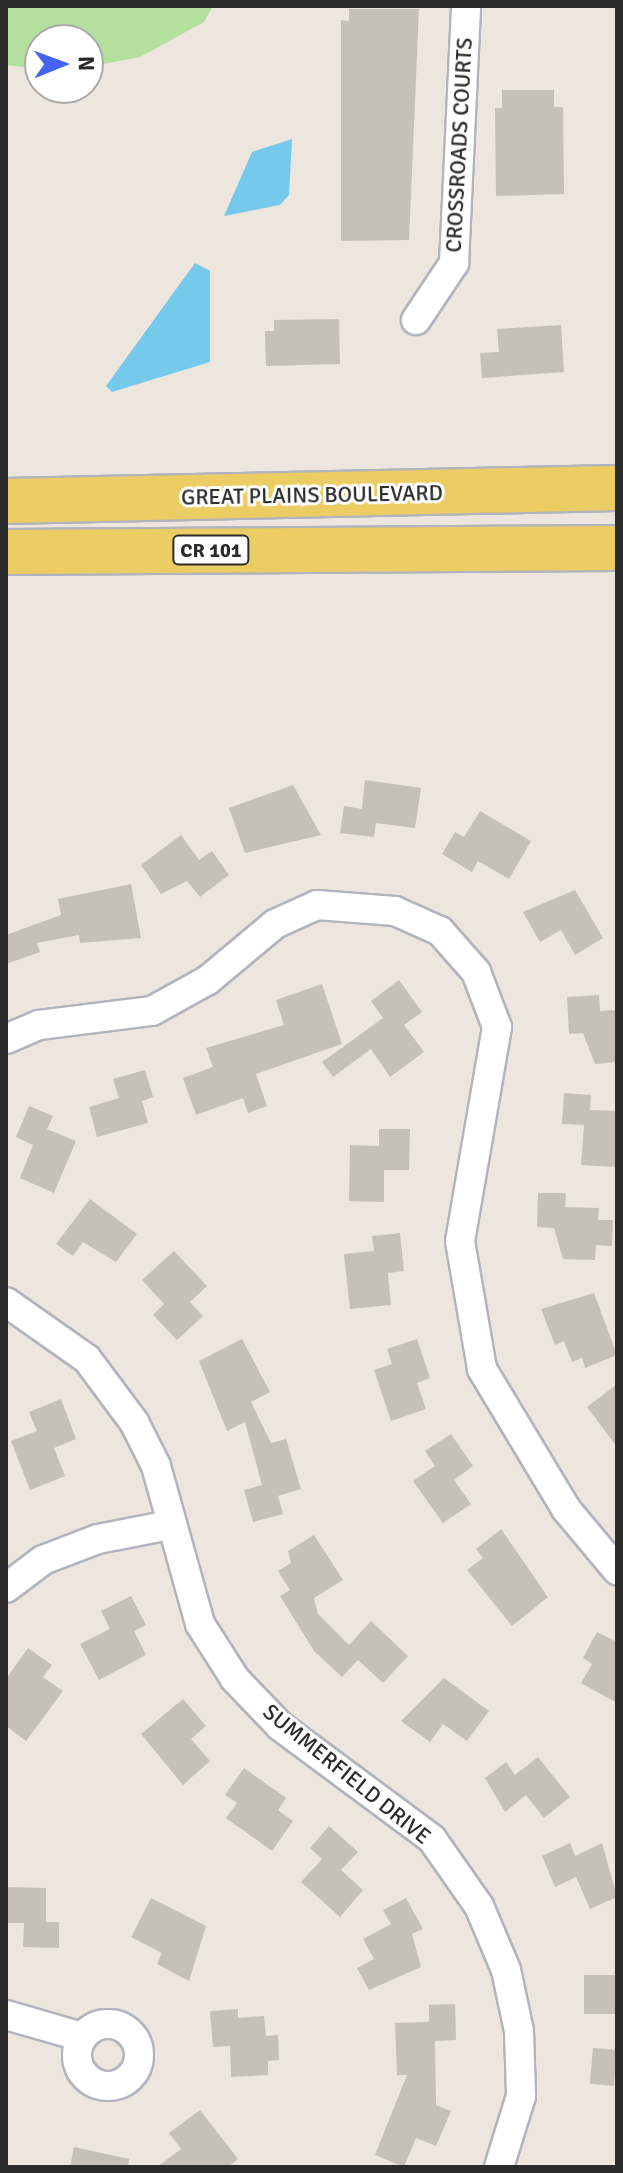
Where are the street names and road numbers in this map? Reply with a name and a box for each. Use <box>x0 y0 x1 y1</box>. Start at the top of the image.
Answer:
street label: CROSSROADS COURTS <box>440 37 478 253</box>
street label: GREAT PLAINS BOULEVARD <box>181 480 443 510</box>
road number: CR 101 <box>171 534 251 566</box>
street label: SUMMERFIELD DRIVE <box>258 1698 436 1850</box>

